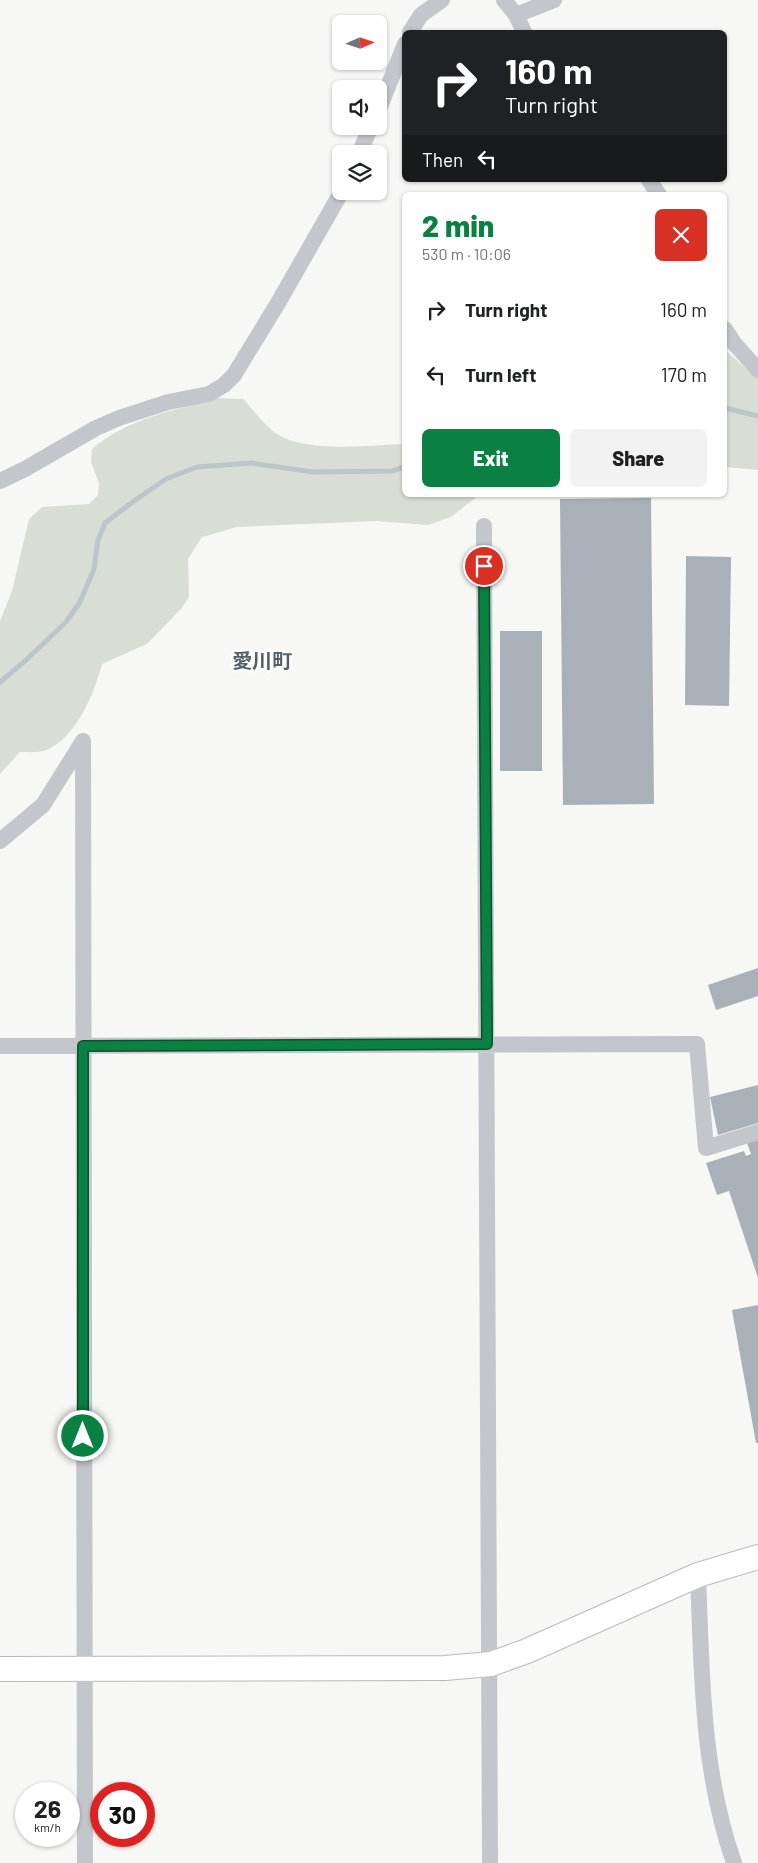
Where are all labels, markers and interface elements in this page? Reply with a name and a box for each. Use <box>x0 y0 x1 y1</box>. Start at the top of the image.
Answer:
north arrow <box>332 15 388 70</box>
map controls <box>332 15 387 200</box>
text: 160 m <box>505 49 592 91</box>
icon: right <box>422 50 487 115</box>
button: sound <box>332 80 387 135</box>
text: Turn right <box>505 91 598 117</box>
button: layers <box>332 145 387 200</box>
icon: left <box>473 145 501 173</box>
text: Then <box>422 148 463 171</box>
text: 2 min <box>422 207 494 243</box>
button: close <box>655 209 707 261</box>
text: 530 m · 10:06 <box>422 244 511 263</box>
icon: right <box>422 296 450 324</box>
text: Turn right <box>465 298 547 321</box>
text: 160 m <box>660 298 707 321</box>
icon: left <box>422 361 450 389</box>
text: Turn left <box>465 363 536 386</box>
text: 170 m <box>661 363 707 386</box>
button: Exit <box>422 429 560 487</box>
button: Share <box>570 429 707 487</box>
pin <box>463 545 505 587</box>
icon: arrive <box>470 552 498 580</box>
district label: 愛川町 <box>232 648 292 672</box>
position arrow <box>56 1409 108 1461</box>
speed limit sign: 30 <box>90 1782 155 1847</box>
text: 26 <box>34 1793 61 1823</box>
text: km/h <box>34 1820 61 1834</box>

